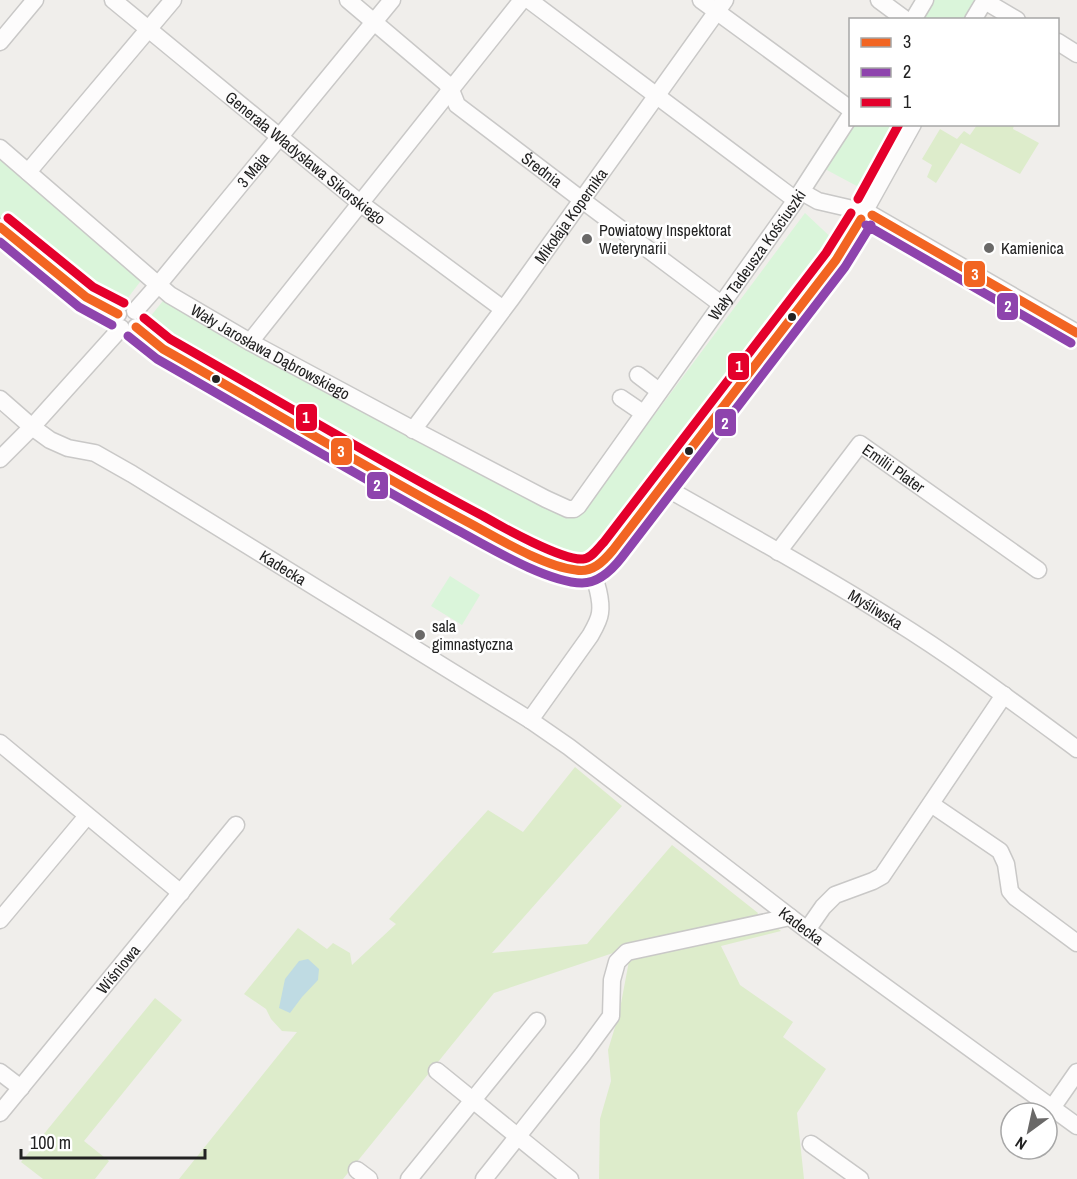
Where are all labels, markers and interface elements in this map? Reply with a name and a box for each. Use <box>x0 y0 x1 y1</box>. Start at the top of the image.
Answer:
legend <box>849 18 1059 126</box>
text: 3 <box>903 29 911 54</box>
text: 2 <box>903 59 911 84</box>
street label: Generała Władysława Sikorskiego <box>221 86 390 229</box>
text: 1 <box>903 89 912 114</box>
street label: 3 Maja <box>232 147 274 192</box>
street label: Średnia <box>517 147 568 193</box>
street label: Mikołaja Kopernika <box>529 163 613 268</box>
street label: Wały Tadeusza Kościuszki <box>703 185 811 325</box>
place label: Powiatowy Inspektorat Weterynarii <box>599 219 731 259</box>
marker: Powiatowy Inspektorat Weterynarii <box>580 232 594 246</box>
place label: Kamienica <box>1001 237 1064 259</box>
marker: Kamienica <box>982 241 996 255</box>
line badge: 3 <box>963 260 986 288</box>
text: 3 <box>971 263 979 285</box>
line badge: 2 <box>996 292 1019 321</box>
text: 2 <box>1004 295 1012 317</box>
street label: Wały Jarosława Dąbrowskiego <box>187 299 354 405</box>
unlabelled marker <box>786 311 798 323</box>
line badge: 1 <box>727 352 750 381</box>
text: 1 <box>735 355 743 377</box>
unlabelled marker <box>210 373 222 385</box>
line badge: 1 <box>295 403 318 432</box>
text: 1 <box>302 406 310 428</box>
line badge: 2 <box>714 408 737 437</box>
text: 2 <box>721 412 729 434</box>
line badge: 3 <box>330 437 353 466</box>
street label: Emilii Plater <box>858 438 930 498</box>
text: 3 <box>337 440 345 462</box>
unlabelled marker <box>683 445 695 457</box>
line badge: 2 <box>366 471 389 500</box>
text: 2 <box>373 474 381 496</box>
street label: Kadecka <box>256 545 311 591</box>
street label: Myśliwska <box>844 584 908 635</box>
place label: sala gimnastyczna <box>432 615 514 655</box>
marker: sala gimnastyczna <box>413 628 427 642</box>
street label: Kadecka <box>775 901 829 950</box>
street label: Wiśniowa <box>91 939 145 998</box>
north arrow <box>999 1101 1059 1161</box>
scale bar <box>21 1122 206 1160</box>
text: 100 m <box>30 1130 71 1155</box>
text: N <box>1011 1132 1031 1155</box>

